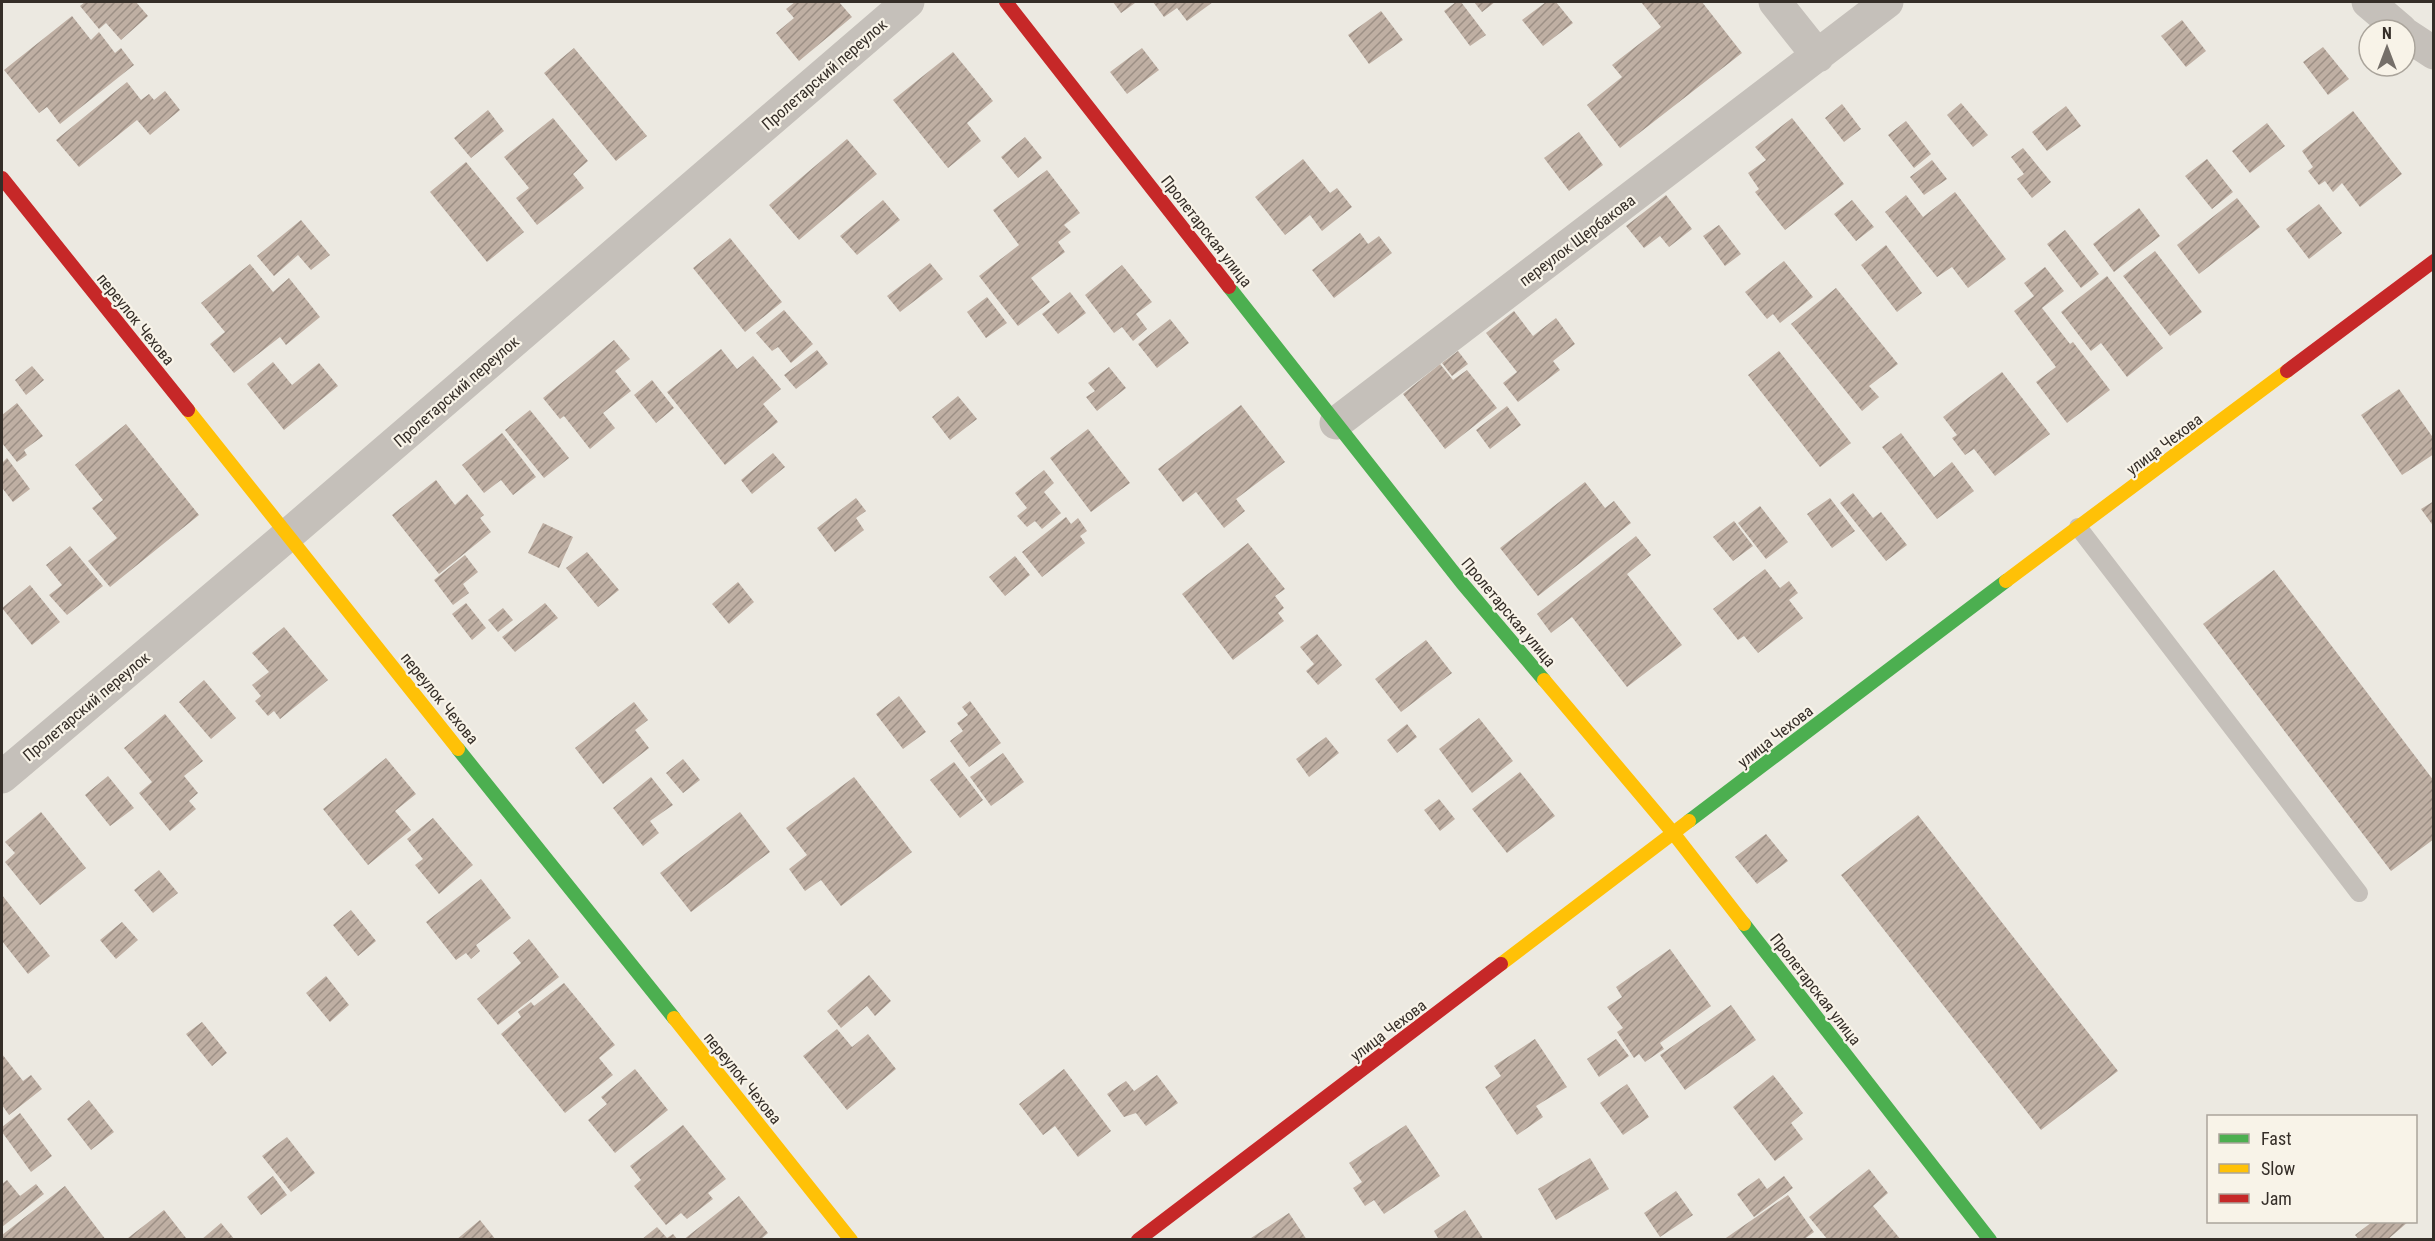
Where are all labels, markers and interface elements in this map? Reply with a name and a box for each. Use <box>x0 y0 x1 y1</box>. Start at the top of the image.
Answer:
street label: Пролетарский переулок <box>758 15 891 134</box>
north arrow <box>2357 18 2417 78</box>
text: N <box>2382 24 2392 43</box>
street label: Пролетарская улица <box>1157 172 1256 291</box>
street label: переулок Щербакова <box>1516 191 1639 290</box>
street label: переулок Чехова <box>93 270 178 369</box>
street label: Пролетарский переулок <box>390 332 523 451</box>
street label: улица Чехова <box>2123 410 2206 479</box>
street label: Пролетарская улица <box>1458 554 1560 671</box>
street label: Пролетарский переулок <box>19 648 154 765</box>
street label: переулок Чехова <box>397 649 482 748</box>
street label: улица Чехова <box>1734 701 1817 772</box>
street label: Пролетарская улица <box>1766 930 1865 1049</box>
street label: улица Чехова <box>1347 996 1430 1065</box>
street label: переулок Чехова <box>700 1029 785 1128</box>
legend <box>2207 1115 2417 1223</box>
text: Fast <box>2261 1128 2292 1149</box>
text: Slow <box>2261 1158 2296 1179</box>
text: Jam <box>2261 1188 2292 1209</box>

